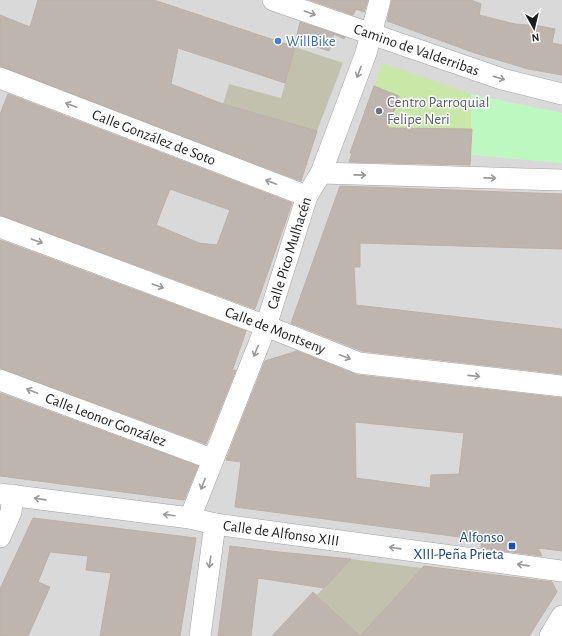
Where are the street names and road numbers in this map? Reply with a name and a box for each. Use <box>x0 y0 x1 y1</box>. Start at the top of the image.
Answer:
street label: Camino de Valderribas <box>352 21 481 78</box>
street label: Calle González de Soto <box>90 107 218 168</box>
street label: Calle Pico Mulhacén <box>264 195 314 311</box>
street label: Calle de Montseny <box>223 304 328 357</box>
street label: Calle Leonor González <box>43 390 168 449</box>
street label: Calle de Alfonso XIII <box>222 518 340 548</box>

